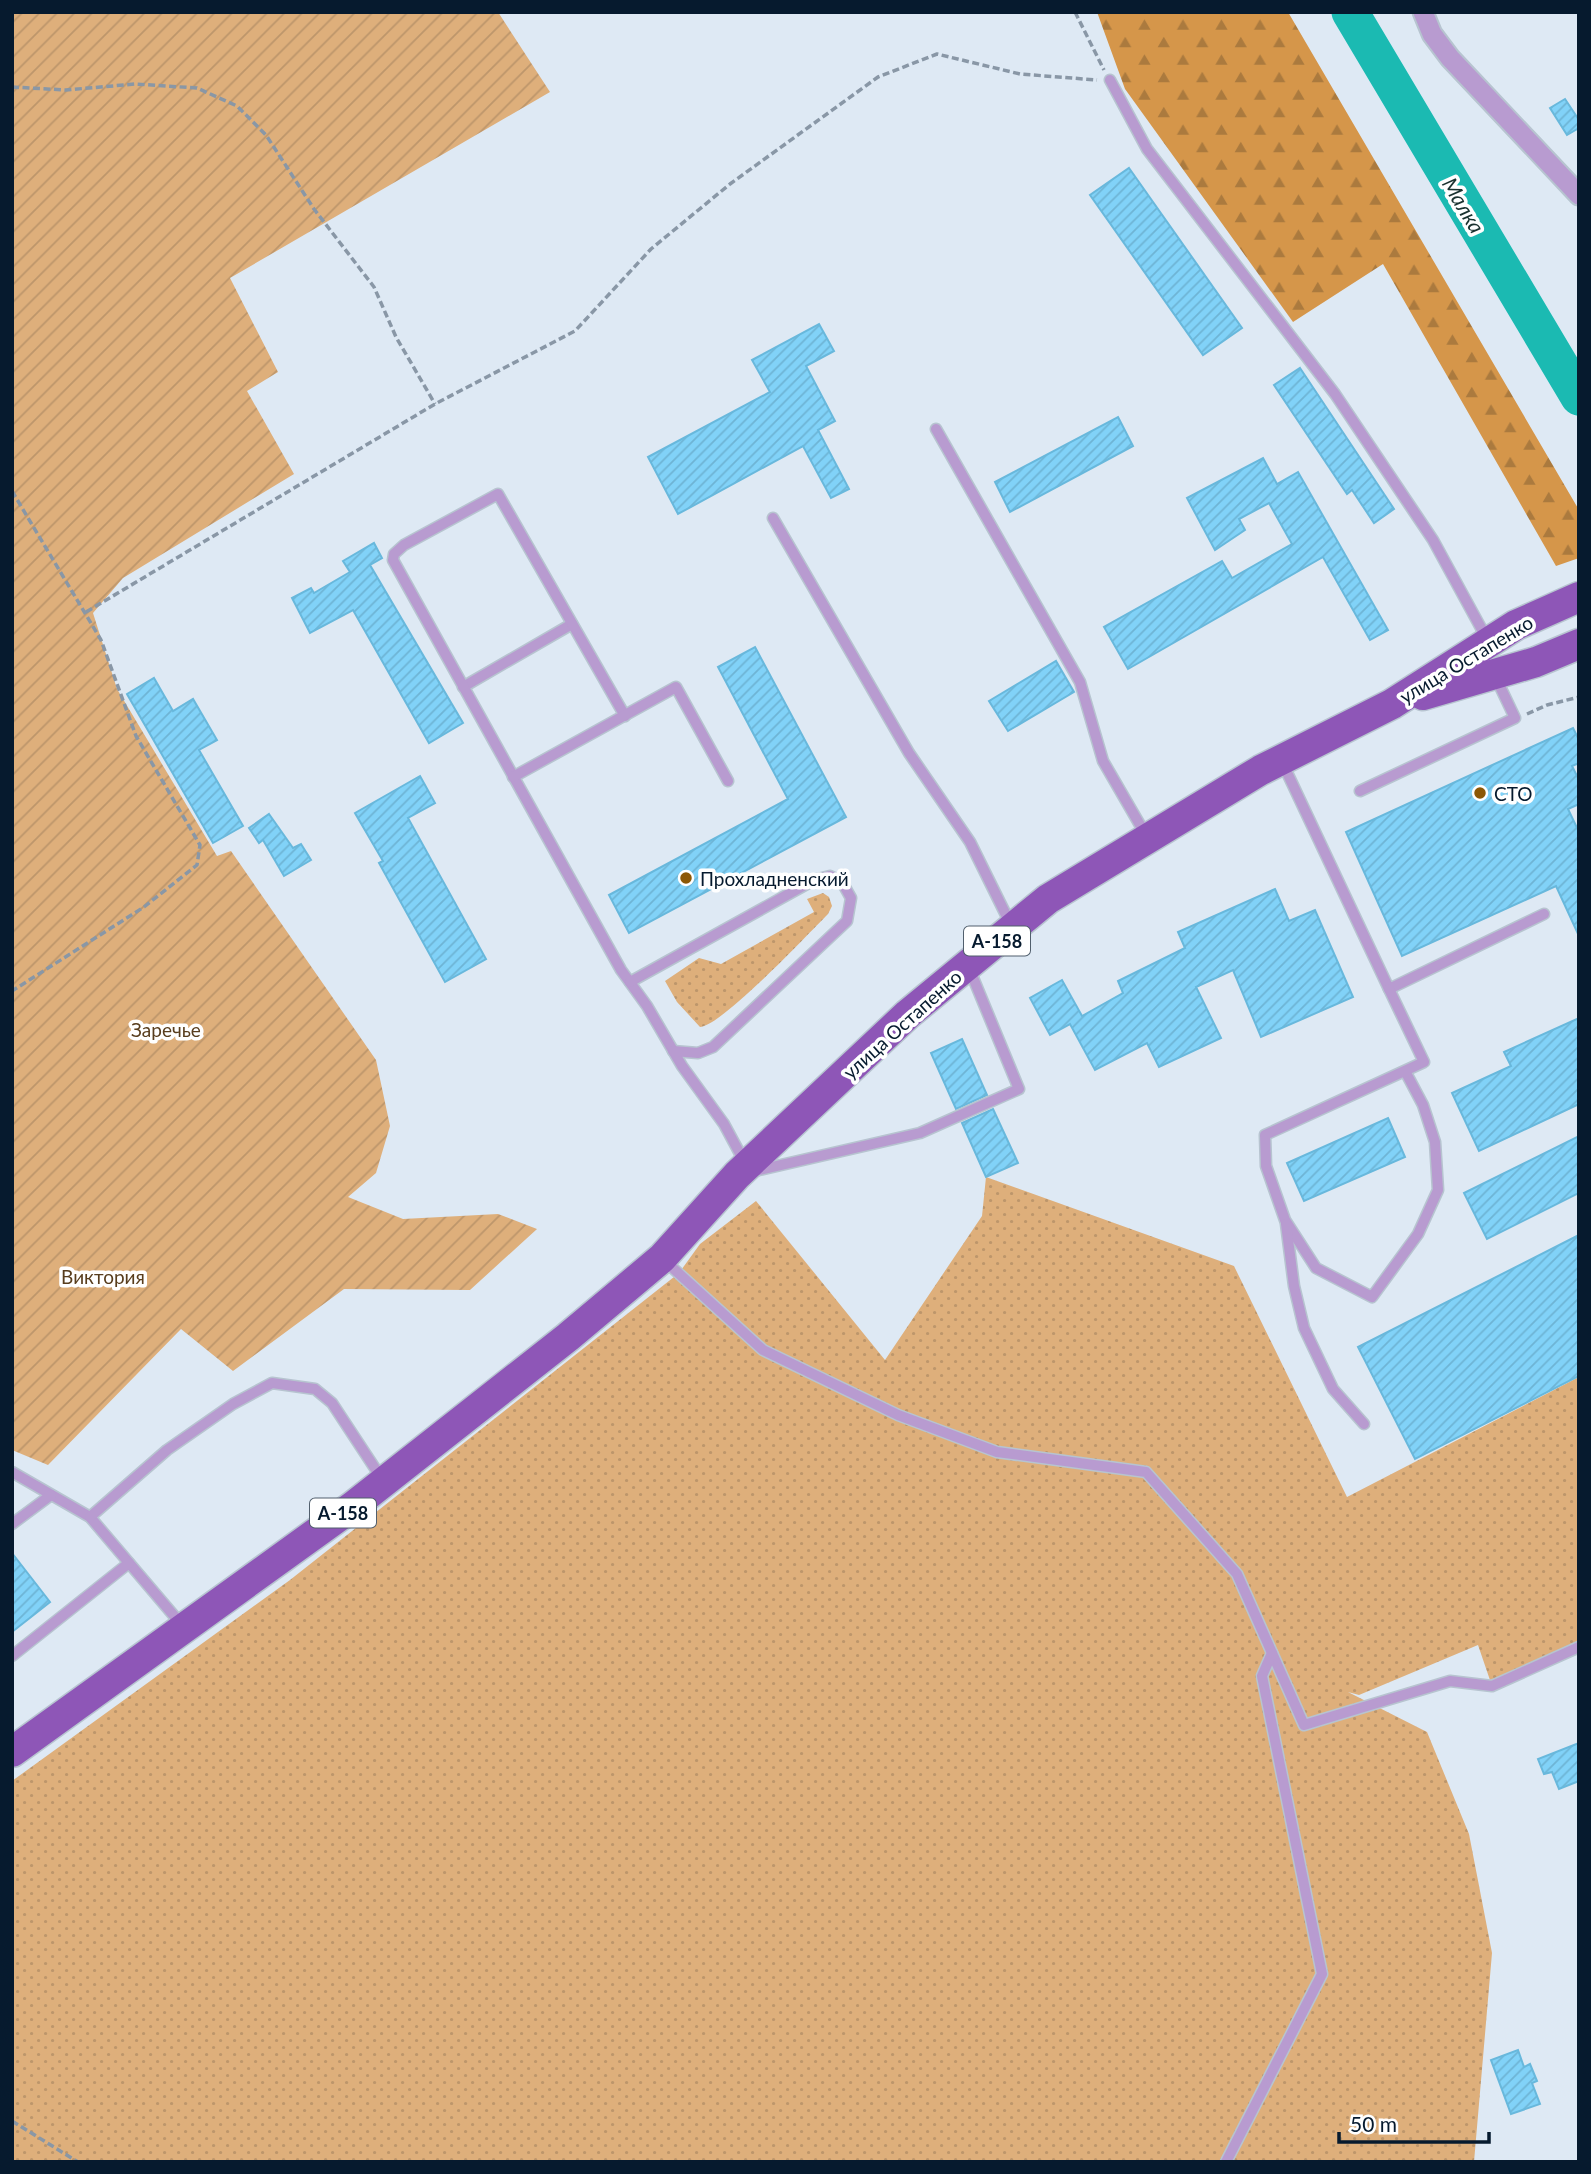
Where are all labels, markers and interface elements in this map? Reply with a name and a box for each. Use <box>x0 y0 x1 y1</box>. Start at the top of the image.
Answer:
water label: Малка <box>1438 173 1490 237</box>
street label: улица Остапенко <box>1395 610 1537 708</box>
place label: СТО <box>1494 782 1533 805</box>
marker: СТО <box>1472 785 1488 801</box>
place label: Прохладненский <box>700 867 849 890</box>
marker: Прохладненский <box>678 870 694 886</box>
road number: А-158 <box>964 926 1030 956</box>
street label: улица Остапенко <box>838 965 966 1083</box>
park label: Заречье <box>131 1018 201 1041</box>
park label: Виктория <box>61 1265 145 1288</box>
road number: А-158 <box>310 1498 376 1528</box>
scale bar <box>1339 2100 1490 2144</box>
text: 50 m <box>1350 2111 1397 2136</box>

